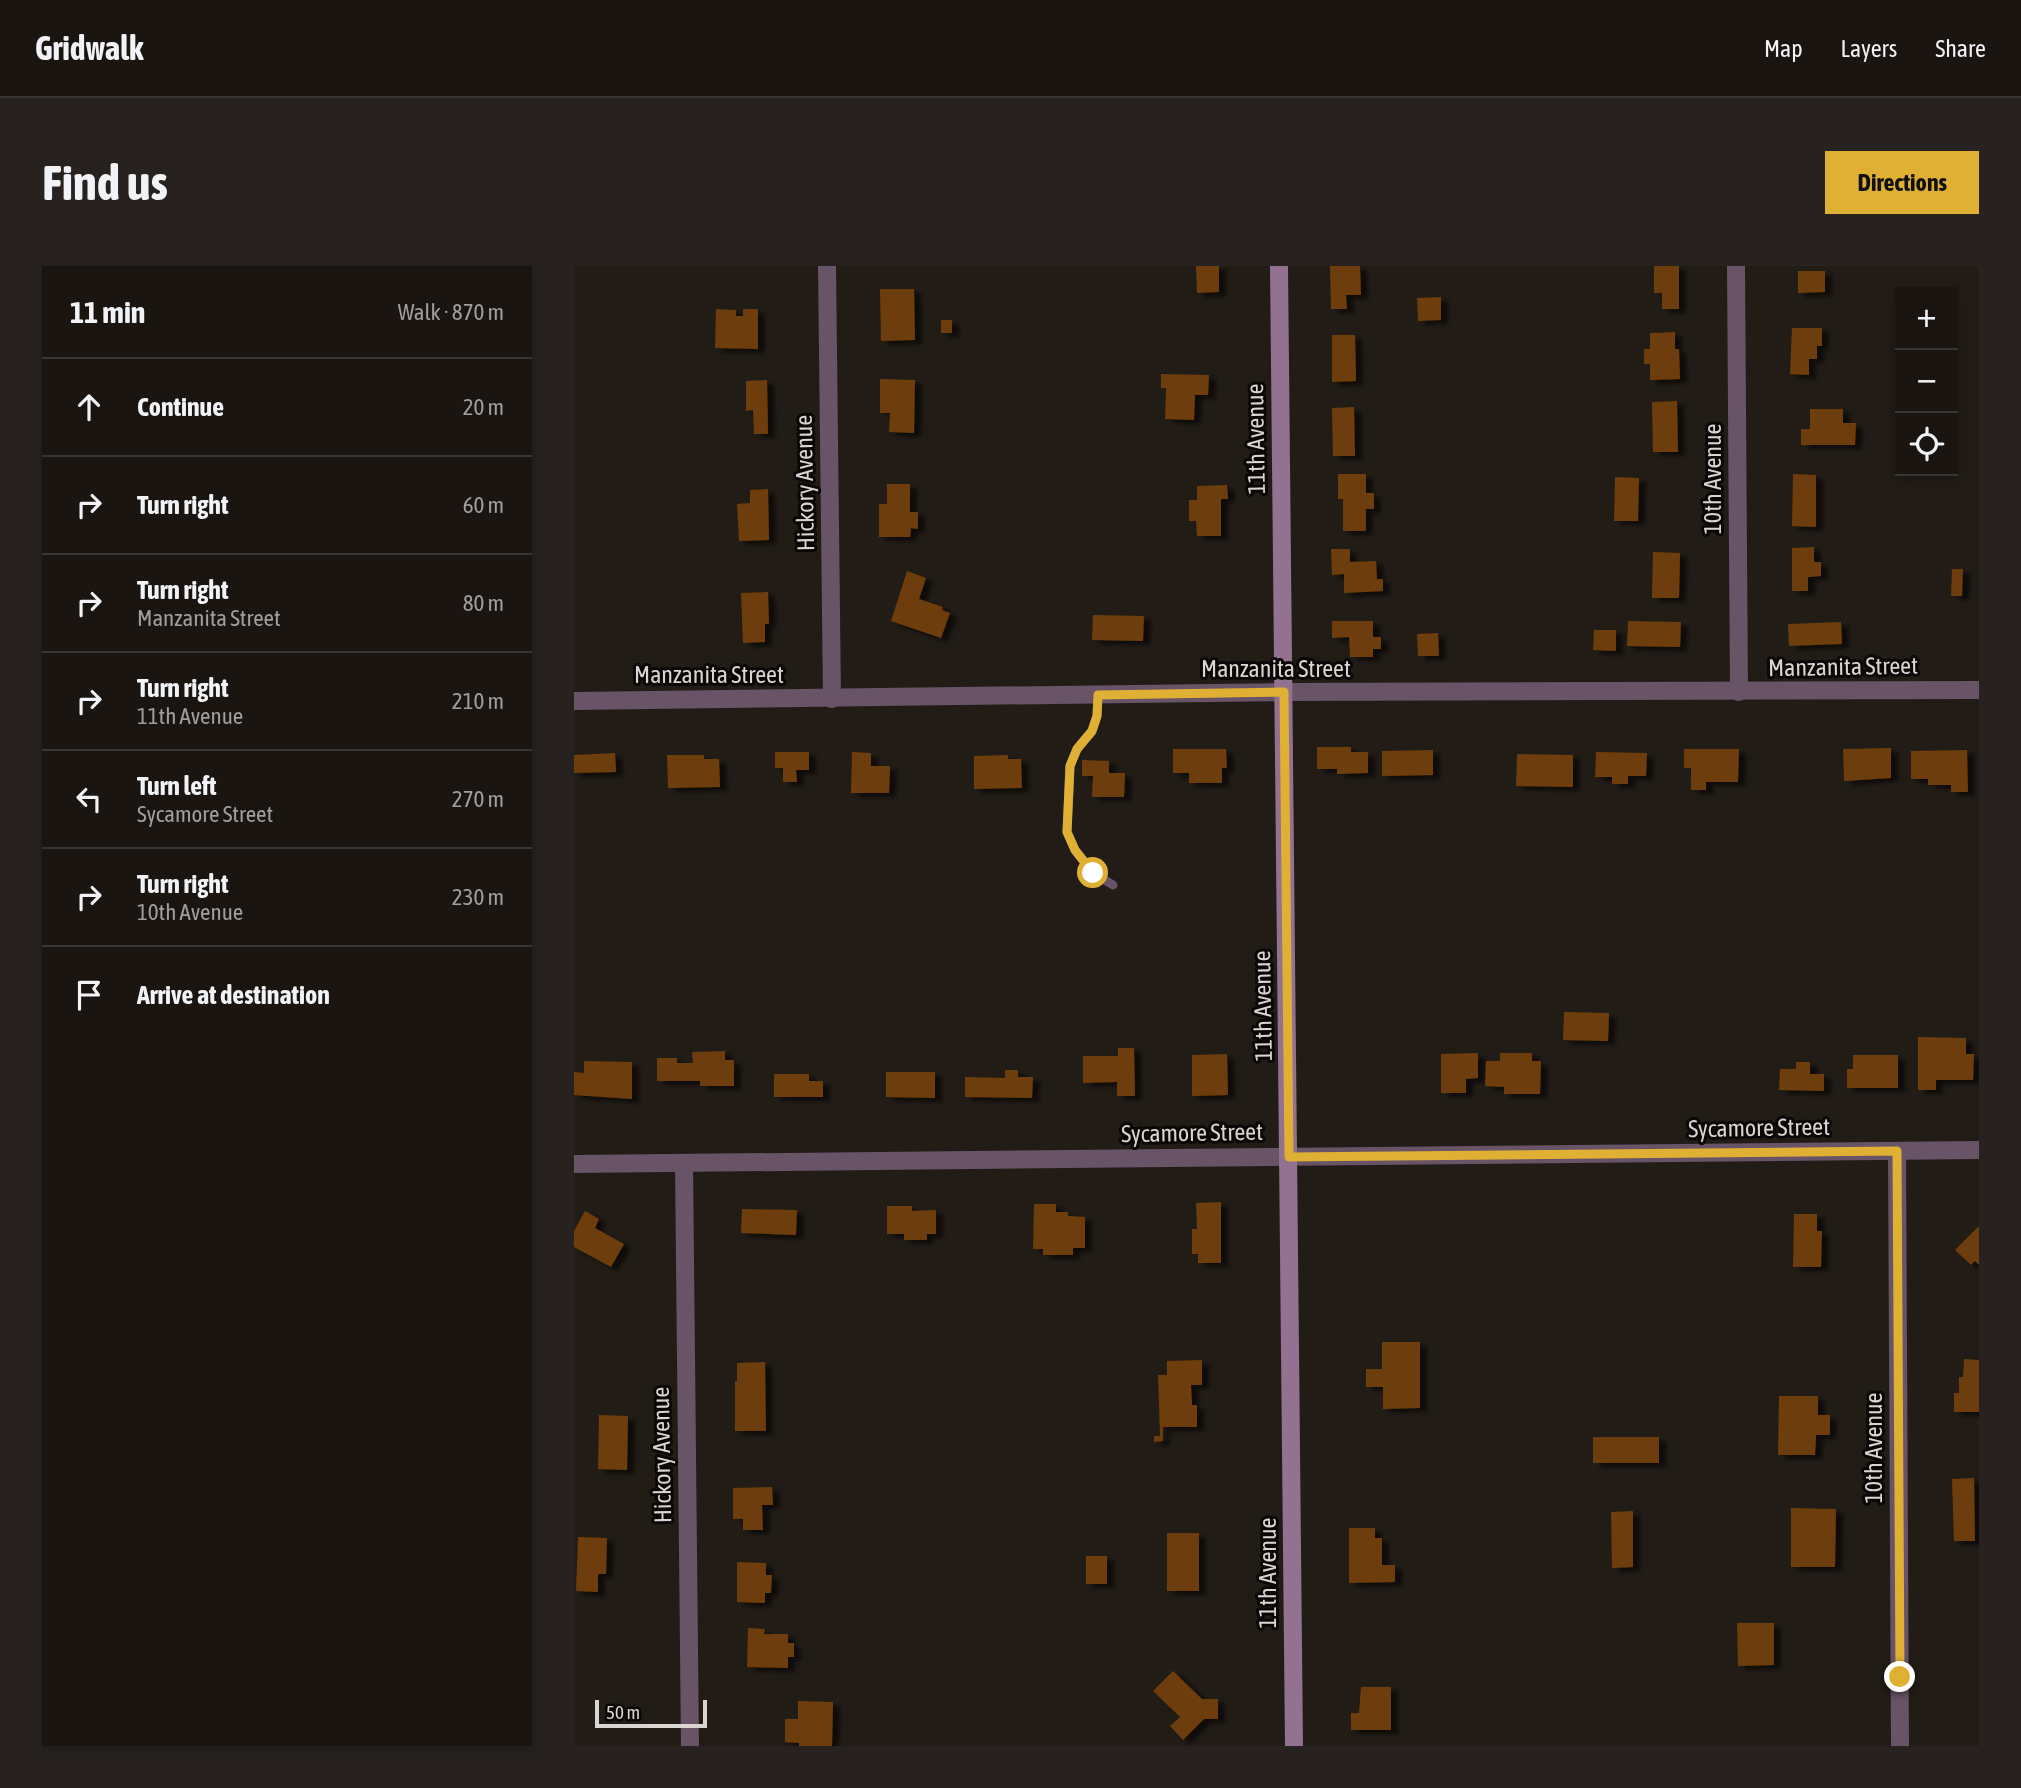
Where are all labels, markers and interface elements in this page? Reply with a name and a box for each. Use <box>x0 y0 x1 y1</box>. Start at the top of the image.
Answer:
text: Gridwalk <box>35 29 143 67</box>
text: Map <box>1764 35 1803 62</box>
text: Layers <box>1841 35 1897 62</box>
text: Share <box>1935 35 1986 62</box>
button: Directions <box>1825 151 1979 214</box>
text: Find us <box>42 154 168 210</box>
map controls <box>1895 287 1958 476</box>
button: + <box>1895 287 1958 350</box>
text: 11 min <box>70 295 145 329</box>
text: Walk · 870 m <box>398 299 504 325</box>
button: − <box>1895 350 1958 413</box>
street label: 11th Avenue <box>1241 383 1270 495</box>
icon: ahead <box>70 388 108 426</box>
text: Continue <box>137 392 224 422</box>
text: 20 m <box>463 394 504 420</box>
button: locate <box>1895 413 1958 476</box>
street label: Hickory Avenue <box>790 415 819 551</box>
street label: 10th Avenue <box>1699 424 1726 534</box>
icon: right <box>70 486 108 524</box>
text: Turn right <box>137 490 228 520</box>
text: 60 m <box>463 492 504 518</box>
text: Turn right <box>137 575 228 605</box>
icon: right <box>70 584 108 622</box>
text: 80 m <box>463 590 504 616</box>
text: Manzanita Street <box>137 605 281 631</box>
street label: Manzanita Street <box>1768 652 1918 681</box>
street label: Manzanita Street <box>1201 655 1351 682</box>
street label: Manzanita Street <box>634 661 784 688</box>
text: Turn right <box>137 673 228 703</box>
icon: right <box>70 682 108 720</box>
text: 210 m <box>452 688 504 714</box>
text: 11th Avenue <box>137 703 243 729</box>
text: Turn left <box>137 771 217 801</box>
icon: left <box>70 780 108 818</box>
text: 270 m <box>452 786 504 812</box>
text: Sycamore Street <box>137 801 273 827</box>
route start <box>1077 857 1108 888</box>
text: Turn right <box>137 869 228 899</box>
icon: right <box>70 878 108 916</box>
text: 230 m <box>452 884 504 910</box>
text: 10th Avenue <box>137 899 243 925</box>
street label: 11th Avenue <box>1248 950 1277 1062</box>
icon: arrive <box>70 976 108 1014</box>
text: Arrive at destination <box>137 980 330 1010</box>
street label: Sycamore Street <box>1688 1113 1830 1142</box>
street label: Sycamore Street <box>1121 1118 1263 1147</box>
street label: Hickory Avenue <box>647 1387 676 1523</box>
street label: 10th Avenue <box>1860 1393 1887 1503</box>
street label: 11th Avenue <box>1254 1518 1281 1628</box>
route end <box>1884 1661 1915 1692</box>
scale bar <box>595 1697 707 1729</box>
text: 50 m <box>606 1701 640 1723</box>

